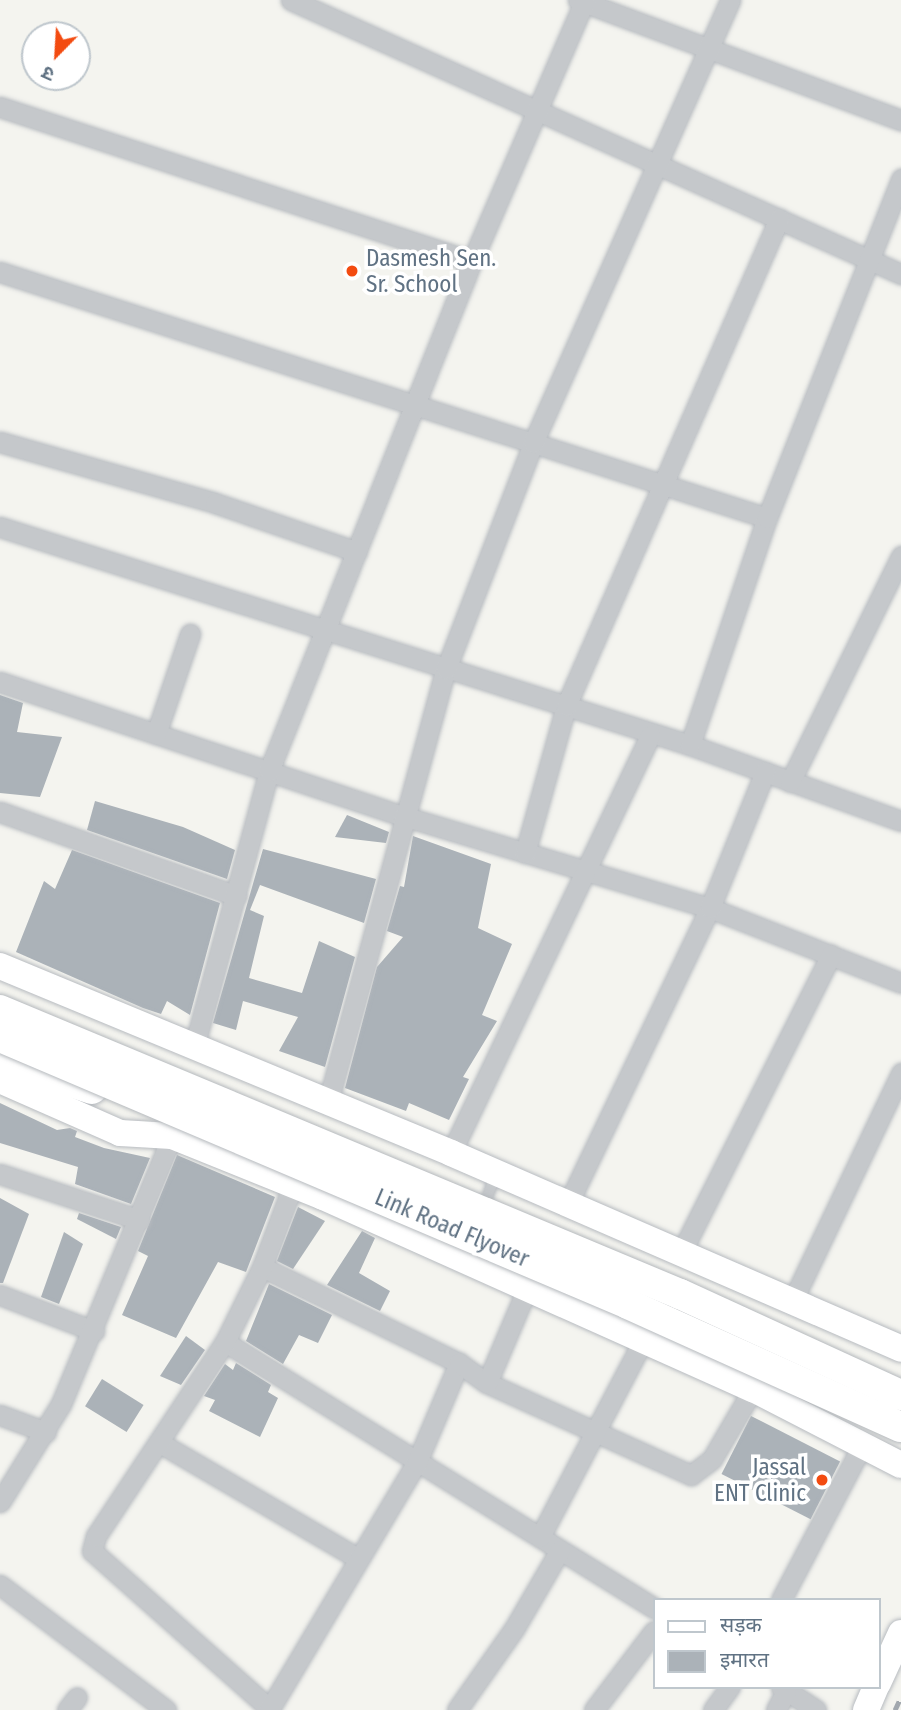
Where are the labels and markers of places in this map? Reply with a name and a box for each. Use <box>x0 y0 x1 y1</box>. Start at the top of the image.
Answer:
place label: Dasmesh Sen. Sr. School <box>366 244 496 298</box>
marker: Dasmesh Sen. Sr. School <box>344 263 360 279</box>
place label: Jassal ENT Clinic <box>714 1453 806 1507</box>
marker: Jassal ENT Clinic <box>812 1470 832 1490</box>

